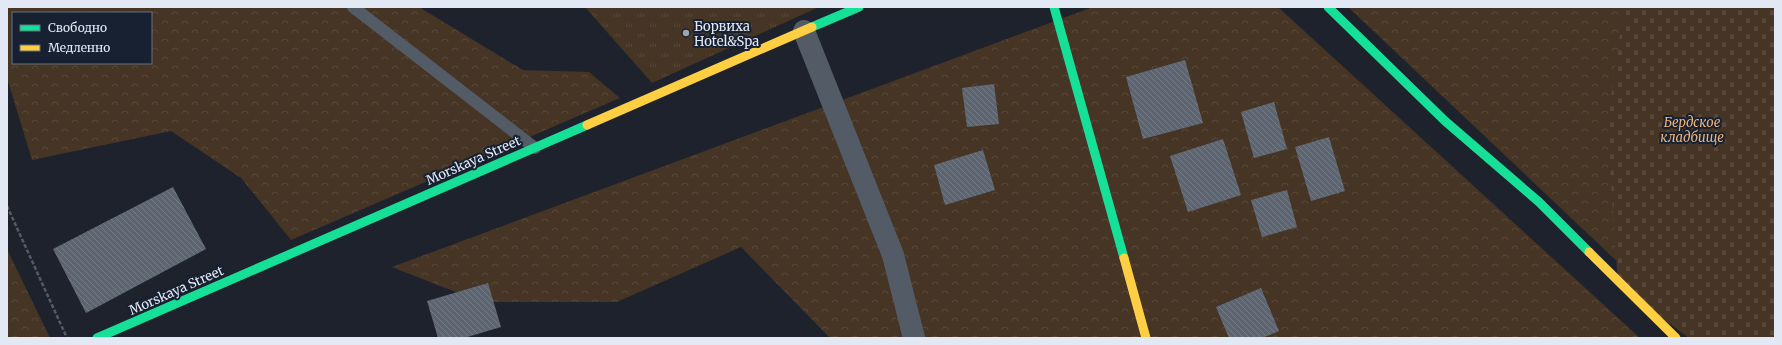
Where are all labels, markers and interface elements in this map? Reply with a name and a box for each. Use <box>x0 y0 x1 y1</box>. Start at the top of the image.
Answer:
legend <box>12 12 152 64</box>
place label: Борвиха Hotel&Spa <box>694 18 759 50</box>
text: Свободно <box>48 20 107 35</box>
marker: Борвиха Hotel&Spa <box>681 28 691 38</box>
text: Медленно <box>48 40 110 55</box>
park label: Бердское кладбище <box>1660 114 1724 146</box>
street label: Morskaya Street <box>423 132 523 189</box>
street label: Morskaya Street <box>126 262 226 319</box>

